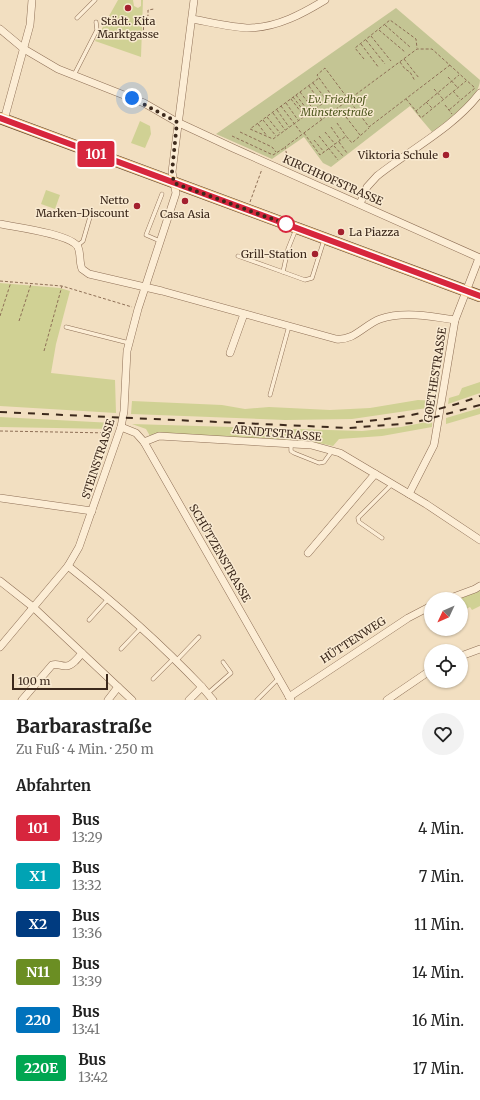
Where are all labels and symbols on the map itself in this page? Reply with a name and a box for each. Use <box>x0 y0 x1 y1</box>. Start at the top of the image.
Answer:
marker: Städt. Kita Marktgasse <box>123 3 133 13</box>
place label: Städt. Kita Marktgasse <box>97 14 159 41</box>
your location <box>122 88 142 108</box>
park label: Ev. Friedhof Münsterstraße <box>300 92 374 119</box>
line badge: 101 <box>73 141 119 167</box>
place label: Viktoria Schule <box>357 148 438 162</box>
marker: Viktoria Schule <box>441 150 451 160</box>
street label: KIRCHHOFSTRASSE <box>281 152 385 208</box>
place label: Netto Marken-Discount <box>36 193 130 220</box>
marker: Casa Asia <box>180 196 190 206</box>
marker: Netto Marken-Discount <box>132 201 142 211</box>
place label: Casa Asia <box>160 207 210 221</box>
unlabelled marker <box>277 215 295 233</box>
place label: La Piazza <box>349 225 399 239</box>
marker: La Piazza <box>336 227 346 237</box>
place label: Grill-Station <box>241 247 308 261</box>
marker: Grill-Station <box>310 249 320 259</box>
street label: GOETHESTRASSE <box>421 326 449 424</box>
street label: STEINSTRASSE <box>79 417 118 501</box>
street label: ARNDTSTRASSE <box>231 422 322 444</box>
street label: SCHÜTZENSTRASSE <box>186 502 254 604</box>
north arrow <box>424 592 468 636</box>
street label: HÜTTENWEG <box>318 614 388 666</box>
scale bar <box>12 672 108 691</box>

